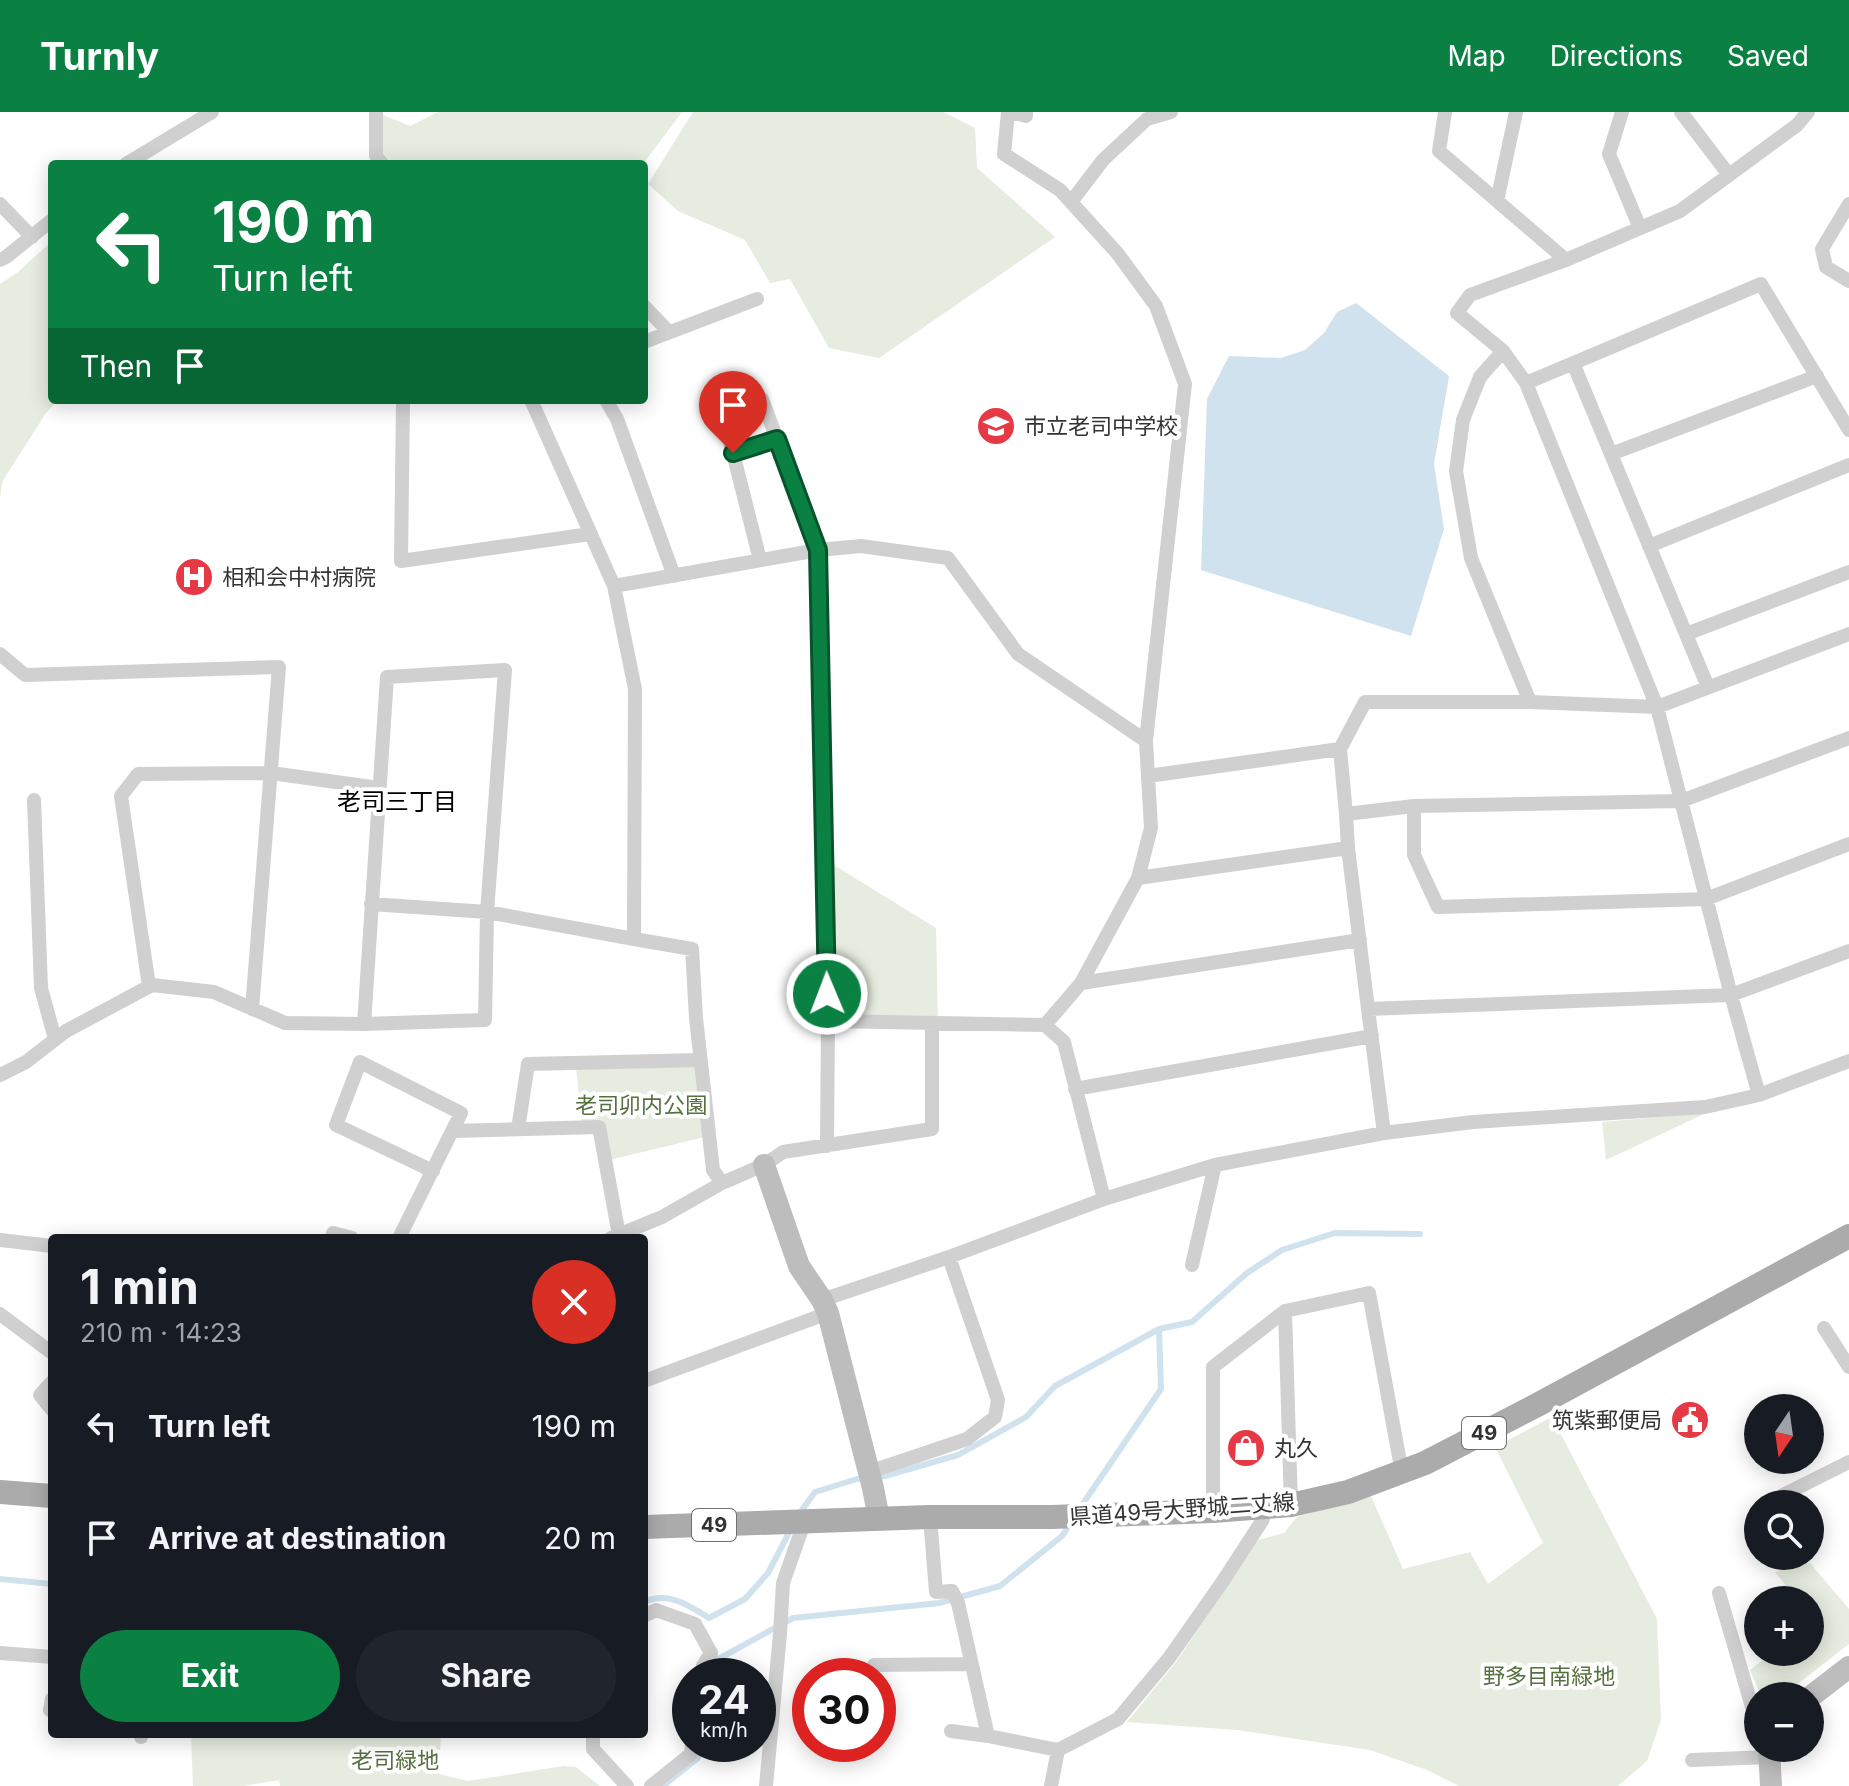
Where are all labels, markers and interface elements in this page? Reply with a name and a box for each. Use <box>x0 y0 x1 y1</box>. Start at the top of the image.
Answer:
text: Turnly <box>40 33 159 79</box>
text: Map <box>1447 39 1506 73</box>
text: Directions <box>1550 39 1683 73</box>
text: Saved <box>1727 39 1809 73</box>
text: 190 m <box>212 188 375 256</box>
icon: left <box>80 192 184 296</box>
text: Turn left <box>212 256 353 300</box>
icon: arrive <box>168 344 212 388</box>
text: Then <box>80 348 152 384</box>
pin <box>699 371 767 453</box>
icon: arrive <box>711 383 755 427</box>
school or university icon: 市立老司中学校 <box>975 405 1017 447</box>
place label: 市立老司中学校 <box>1024 413 1178 439</box>
hospital icon: 相和会中村病院 <box>173 556 215 598</box>
place label: 相和会中村病院 <box>222 564 376 590</box>
district label: 老司三丁目 <box>337 787 457 816</box>
position arrow <box>785 952 869 1036</box>
park label: 老司卯内公園 <box>575 1092 707 1118</box>
text: 1 min <box>80 1257 199 1316</box>
button: close <box>532 1260 616 1344</box>
text: 210 m · 14:23 <box>80 1317 242 1348</box>
north arrow <box>1744 1394 1824 1474</box>
map controls <box>1744 1394 1824 1762</box>
public building icon: 筑紫郵便局 <box>1669 1399 1711 1441</box>
icon: left <box>80 1404 124 1448</box>
place label: 筑紫郵便局 <box>1552 1407 1662 1433</box>
text: Turn left <box>148 1408 270 1444</box>
text: 190 m <box>532 1408 616 1444</box>
road number: 49 <box>1462 1417 1506 1449</box>
shop icon: 丸久 <box>1225 1427 1267 1469</box>
place label: 丸久 <box>1274 1435 1318 1461</box>
street label: 県道49号大野城二丈線 <box>1068 1488 1296 1530</box>
button: search <box>1744 1490 1824 1570</box>
road number: 49 <box>692 1509 736 1541</box>
icon: arrive <box>80 1516 124 1560</box>
text: Arrive at destination <box>148 1520 446 1556</box>
text: 20 m <box>544 1520 616 1556</box>
button: + <box>1744 1586 1824 1666</box>
button: Exit <box>80 1630 340 1722</box>
button: Share <box>356 1630 616 1722</box>
speed limit sign: 30 <box>792 1658 896 1762</box>
park label: 野多目南緑地 <box>1483 1663 1615 1689</box>
text: 24 <box>698 1675 750 1724</box>
button: − <box>1744 1682 1824 1762</box>
text: km/h <box>700 1718 748 1742</box>
park label: 老司緑地 <box>351 1747 439 1773</box>

